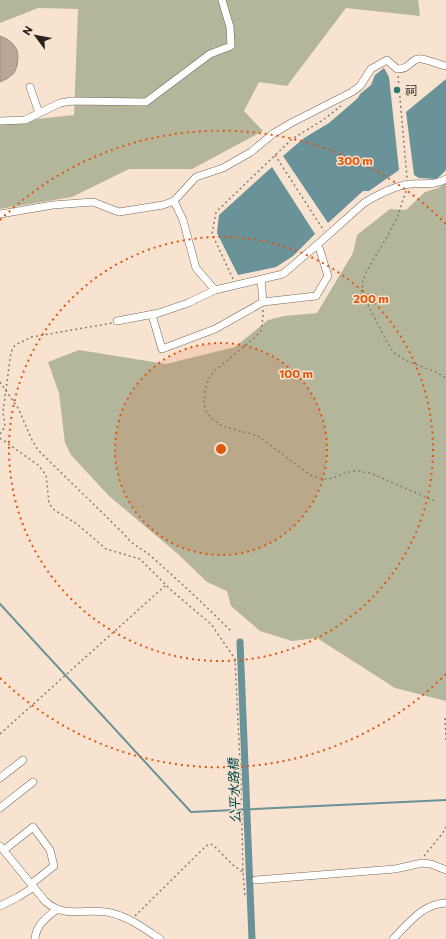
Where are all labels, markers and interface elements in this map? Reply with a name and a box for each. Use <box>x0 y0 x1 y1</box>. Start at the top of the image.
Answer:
north arrow <box>16 16 56 56</box>
text: N <box>19 23 35 37</box>
place label: 祠 <box>405 83 417 97</box>
marker: 祠 <box>392 85 402 95</box>
text: 300 m <box>337 153 373 167</box>
text: 200 m <box>353 291 389 305</box>
text: 100 m <box>279 366 313 380</box>
centre of rings <box>214 442 228 456</box>
water label: 公平水路橋 <box>225 756 243 824</box>

